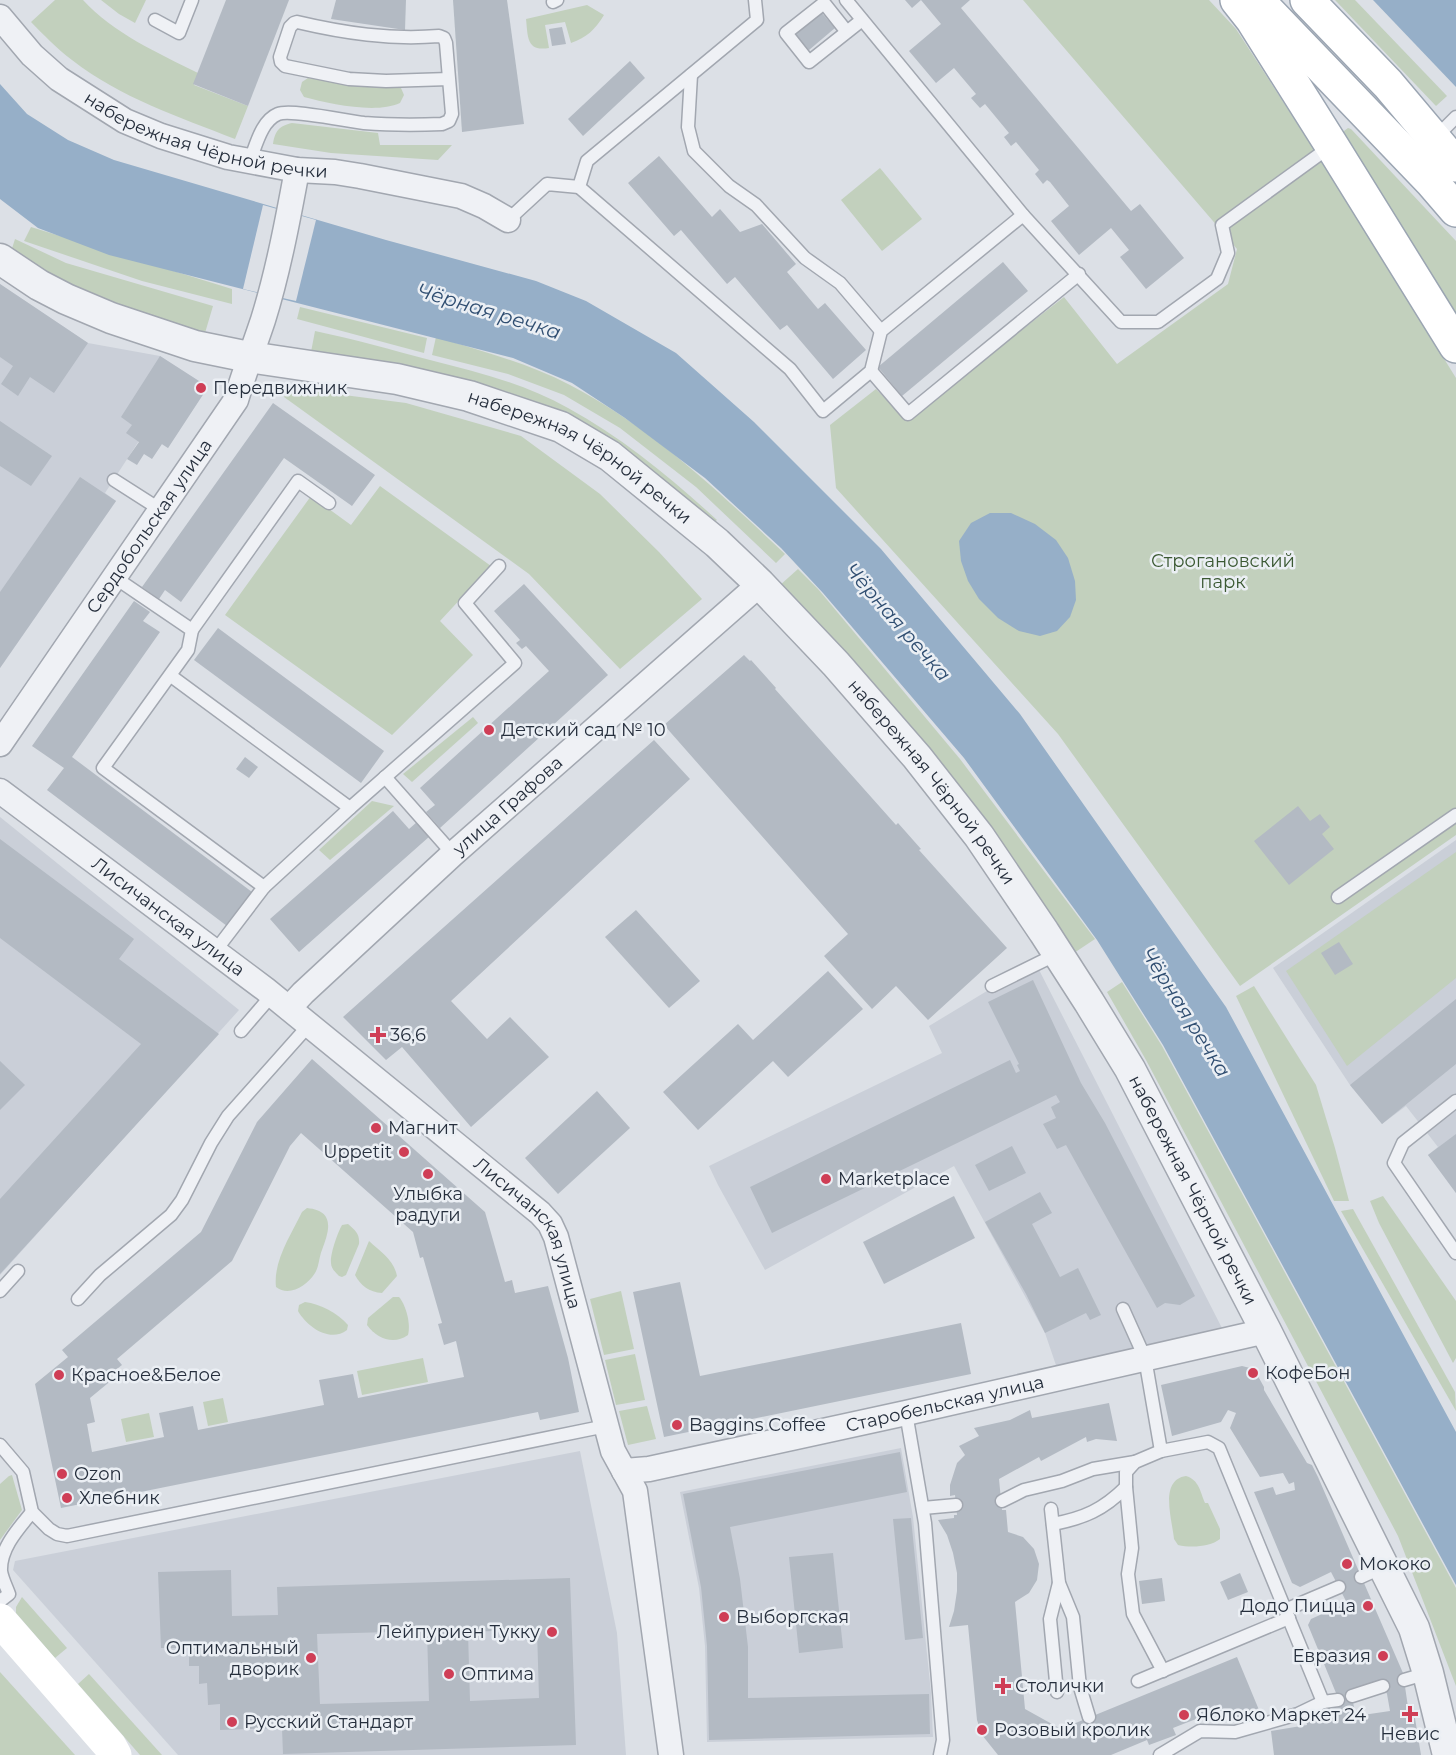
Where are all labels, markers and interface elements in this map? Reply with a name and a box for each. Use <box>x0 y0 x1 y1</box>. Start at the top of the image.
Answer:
street label: набережная Чёрной речки <box>80 87 328 183</box>
water label: Чёрная речка <box>414 278 564 344</box>
place label: Передвижник <box>213 377 348 399</box>
marker: Передвижник <box>194 381 208 395</box>
street label: набережная Чёрной речки <box>465 385 696 529</box>
street label: Сердобольская улица <box>82 435 217 618</box>
park label: Строгановский парк <box>1151 550 1295 593</box>
water label: Чёрная речка <box>840 558 956 686</box>
street label: набережная Чёрной речки <box>843 675 1020 889</box>
place label: Детский сад № 10 <box>501 719 666 741</box>
marker: Детский сад № 10 <box>482 723 496 737</box>
street label: улица Графова <box>448 752 567 861</box>
street label: Лисичанская улица <box>87 852 249 981</box>
water label: Чёрная речка <box>1136 943 1236 1081</box>
place label: 36,6 <box>390 1024 426 1046</box>
marker: 36,6 <box>371 1028 385 1042</box>
street label: набережная Чёрной речки <box>1124 1071 1262 1309</box>
place label: Магнит <box>388 1117 458 1139</box>
marker: Магнит <box>369 1121 383 1135</box>
place label: Uppetit <box>323 1141 392 1163</box>
marker: Uppetit <box>397 1145 411 1159</box>
street label: Лисичанская улица <box>469 1153 586 1311</box>
marker: Улыбка радуги <box>421 1167 435 1181</box>
place label: Marketplace <box>838 1168 950 1190</box>
marker: Marketplace <box>819 1172 833 1186</box>
place label: Улыбка радуги <box>393 1183 463 1226</box>
place label: КофеБон <box>1265 1362 1350 1384</box>
place label: Красное&Белое <box>71 1364 221 1386</box>
marker: КофеБон <box>1246 1366 1260 1380</box>
marker: Красное&Белое <box>52 1368 66 1382</box>
street label: Старобельская улица <box>844 1371 1046 1437</box>
place label: Baggins Coffee <box>689 1414 826 1436</box>
marker: Baggins Coffee <box>670 1418 684 1432</box>
place label: Ozon <box>74 1463 122 1485</box>
marker: Ozon <box>55 1467 69 1481</box>
place label: Хлебник <box>79 1487 160 1509</box>
marker: Хлебник <box>60 1491 74 1505</box>
place label: Мококо <box>1359 1553 1431 1575</box>
marker: Мококо <box>1340 1557 1354 1571</box>
place label: Додо Пицца <box>1240 1595 1356 1617</box>
marker: Додо Пицца <box>1361 1599 1375 1613</box>
place label: Выборгская <box>736 1606 849 1628</box>
marker: Выборгская <box>717 1610 731 1624</box>
place label: Лейпуриен Тукку <box>377 1621 540 1643</box>
marker: Лейпуриен Тукку <box>545 1625 559 1639</box>
place label: Оптимальный дворик <box>166 1637 300 1680</box>
place label: Евразия <box>1293 1645 1371 1667</box>
marker: Евразия <box>1376 1649 1390 1663</box>
marker: Оптимальный дворик <box>304 1651 318 1665</box>
place label: Оптима <box>461 1663 534 1685</box>
marker: Оптима <box>442 1667 456 1681</box>
place label: Столички <box>1015 1675 1104 1697</box>
marker: Столички <box>996 1679 1010 1693</box>
place label: Яблоко Маркет 24 <box>1196 1704 1366 1726</box>
marker: Невис <box>1403 1707 1417 1721</box>
marker: Яблоко Маркет 24 <box>1177 1708 1191 1722</box>
place label: Русский Стандарт <box>244 1711 413 1733</box>
marker: Русский Стандарт <box>225 1715 239 1729</box>
place label: Розовый кролик <box>994 1719 1150 1741</box>
marker: Розовый кролик <box>975 1723 989 1737</box>
place label: Невис <box>1380 1723 1440 1745</box>

